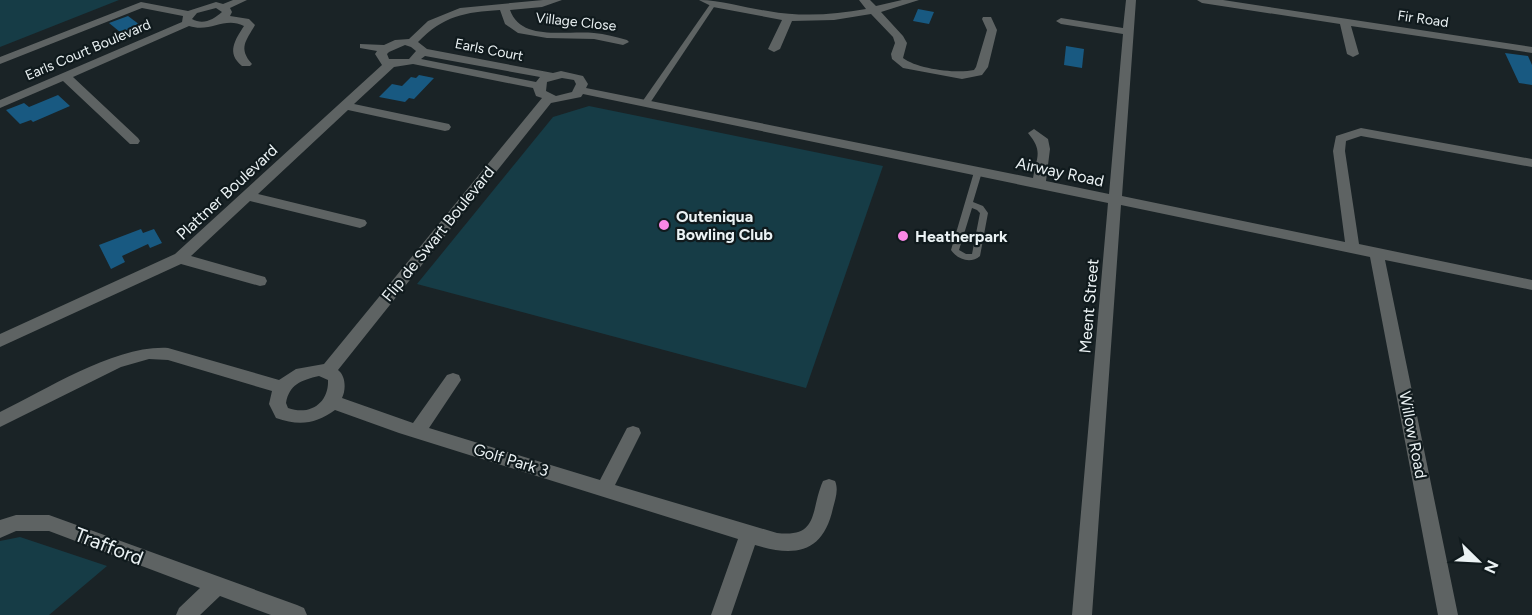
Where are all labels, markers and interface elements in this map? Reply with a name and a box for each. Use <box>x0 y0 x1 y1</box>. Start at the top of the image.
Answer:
street label: Fir Road <box>1396 7 1450 31</box>
street label: Village Close <box>535 9 618 35</box>
street label: Earls Court Boulevard <box>23 16 153 84</box>
street label: Earls Court <box>453 35 525 65</box>
street label: Plattner Boulevard <box>173 140 281 244</box>
street label: Airway Road <box>1014 153 1106 191</box>
street label: Flip de Swart Boulevard <box>378 163 498 305</box>
place label: Outeniqua Bowling Club <box>676 207 773 244</box>
marker: Outeniqua Bowling Club <box>657 218 671 232</box>
place label: Heatherpark <box>915 227 1008 246</box>
marker: Heatherpark <box>896 229 910 243</box>
street label: Meent Street <box>1075 258 1103 354</box>
street label: Willow Road <box>1395 390 1431 480</box>
street label: Golf Park 3 <box>471 440 551 480</box>
street label: Trafford <box>71 522 147 570</box>
north arrow <box>1448 531 1508 591</box>
text: N <box>1480 557 1502 576</box>

